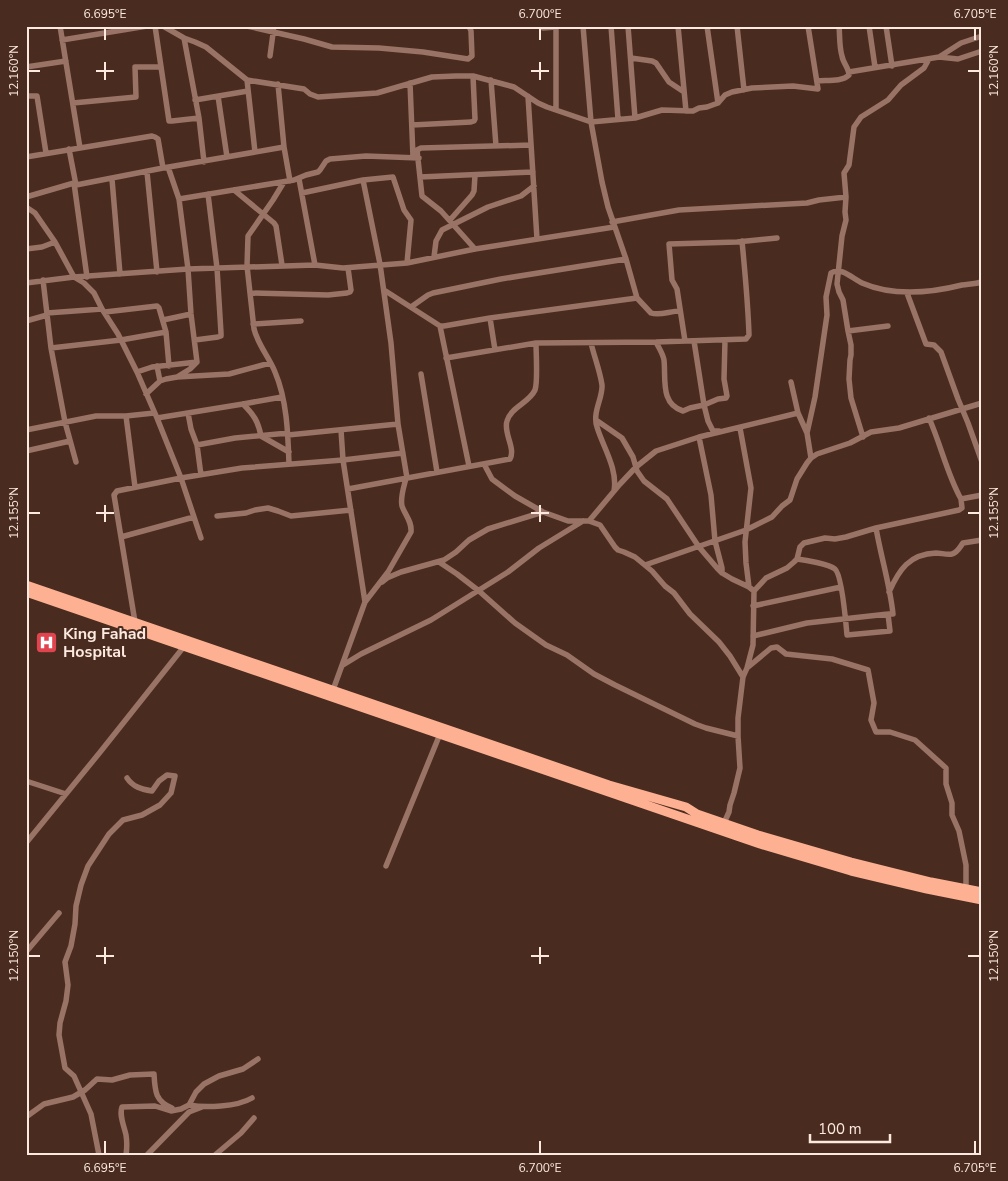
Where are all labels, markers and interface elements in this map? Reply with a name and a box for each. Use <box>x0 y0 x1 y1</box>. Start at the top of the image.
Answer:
text: 6.695°E <box>84 6 126 22</box>
text: 6.700°E <box>519 6 561 22</box>
text: 6.705°E <box>954 6 996 22</box>
text: 12.160°N <box>6 45 22 97</box>
text: 12.160°N <box>986 45 1002 97</box>
text: 12.155°N <box>6 487 22 539</box>
text: 12.155°N <box>986 487 1002 539</box>
place label: King Fahad Hospital <box>63 623 146 663</box>
hospital icon: King Fahad Hospital <box>35 631 59 655</box>
text: 12.150°N <box>6 930 22 982</box>
text: 12.150°N <box>986 930 1002 982</box>
scale bar <box>810 1111 890 1143</box>
text: 100 m <box>818 1119 862 1139</box>
text: 6.695°E <box>84 1160 126 1176</box>
text: 6.700°E <box>519 1160 561 1176</box>
text: 6.705°E <box>954 1160 996 1176</box>

